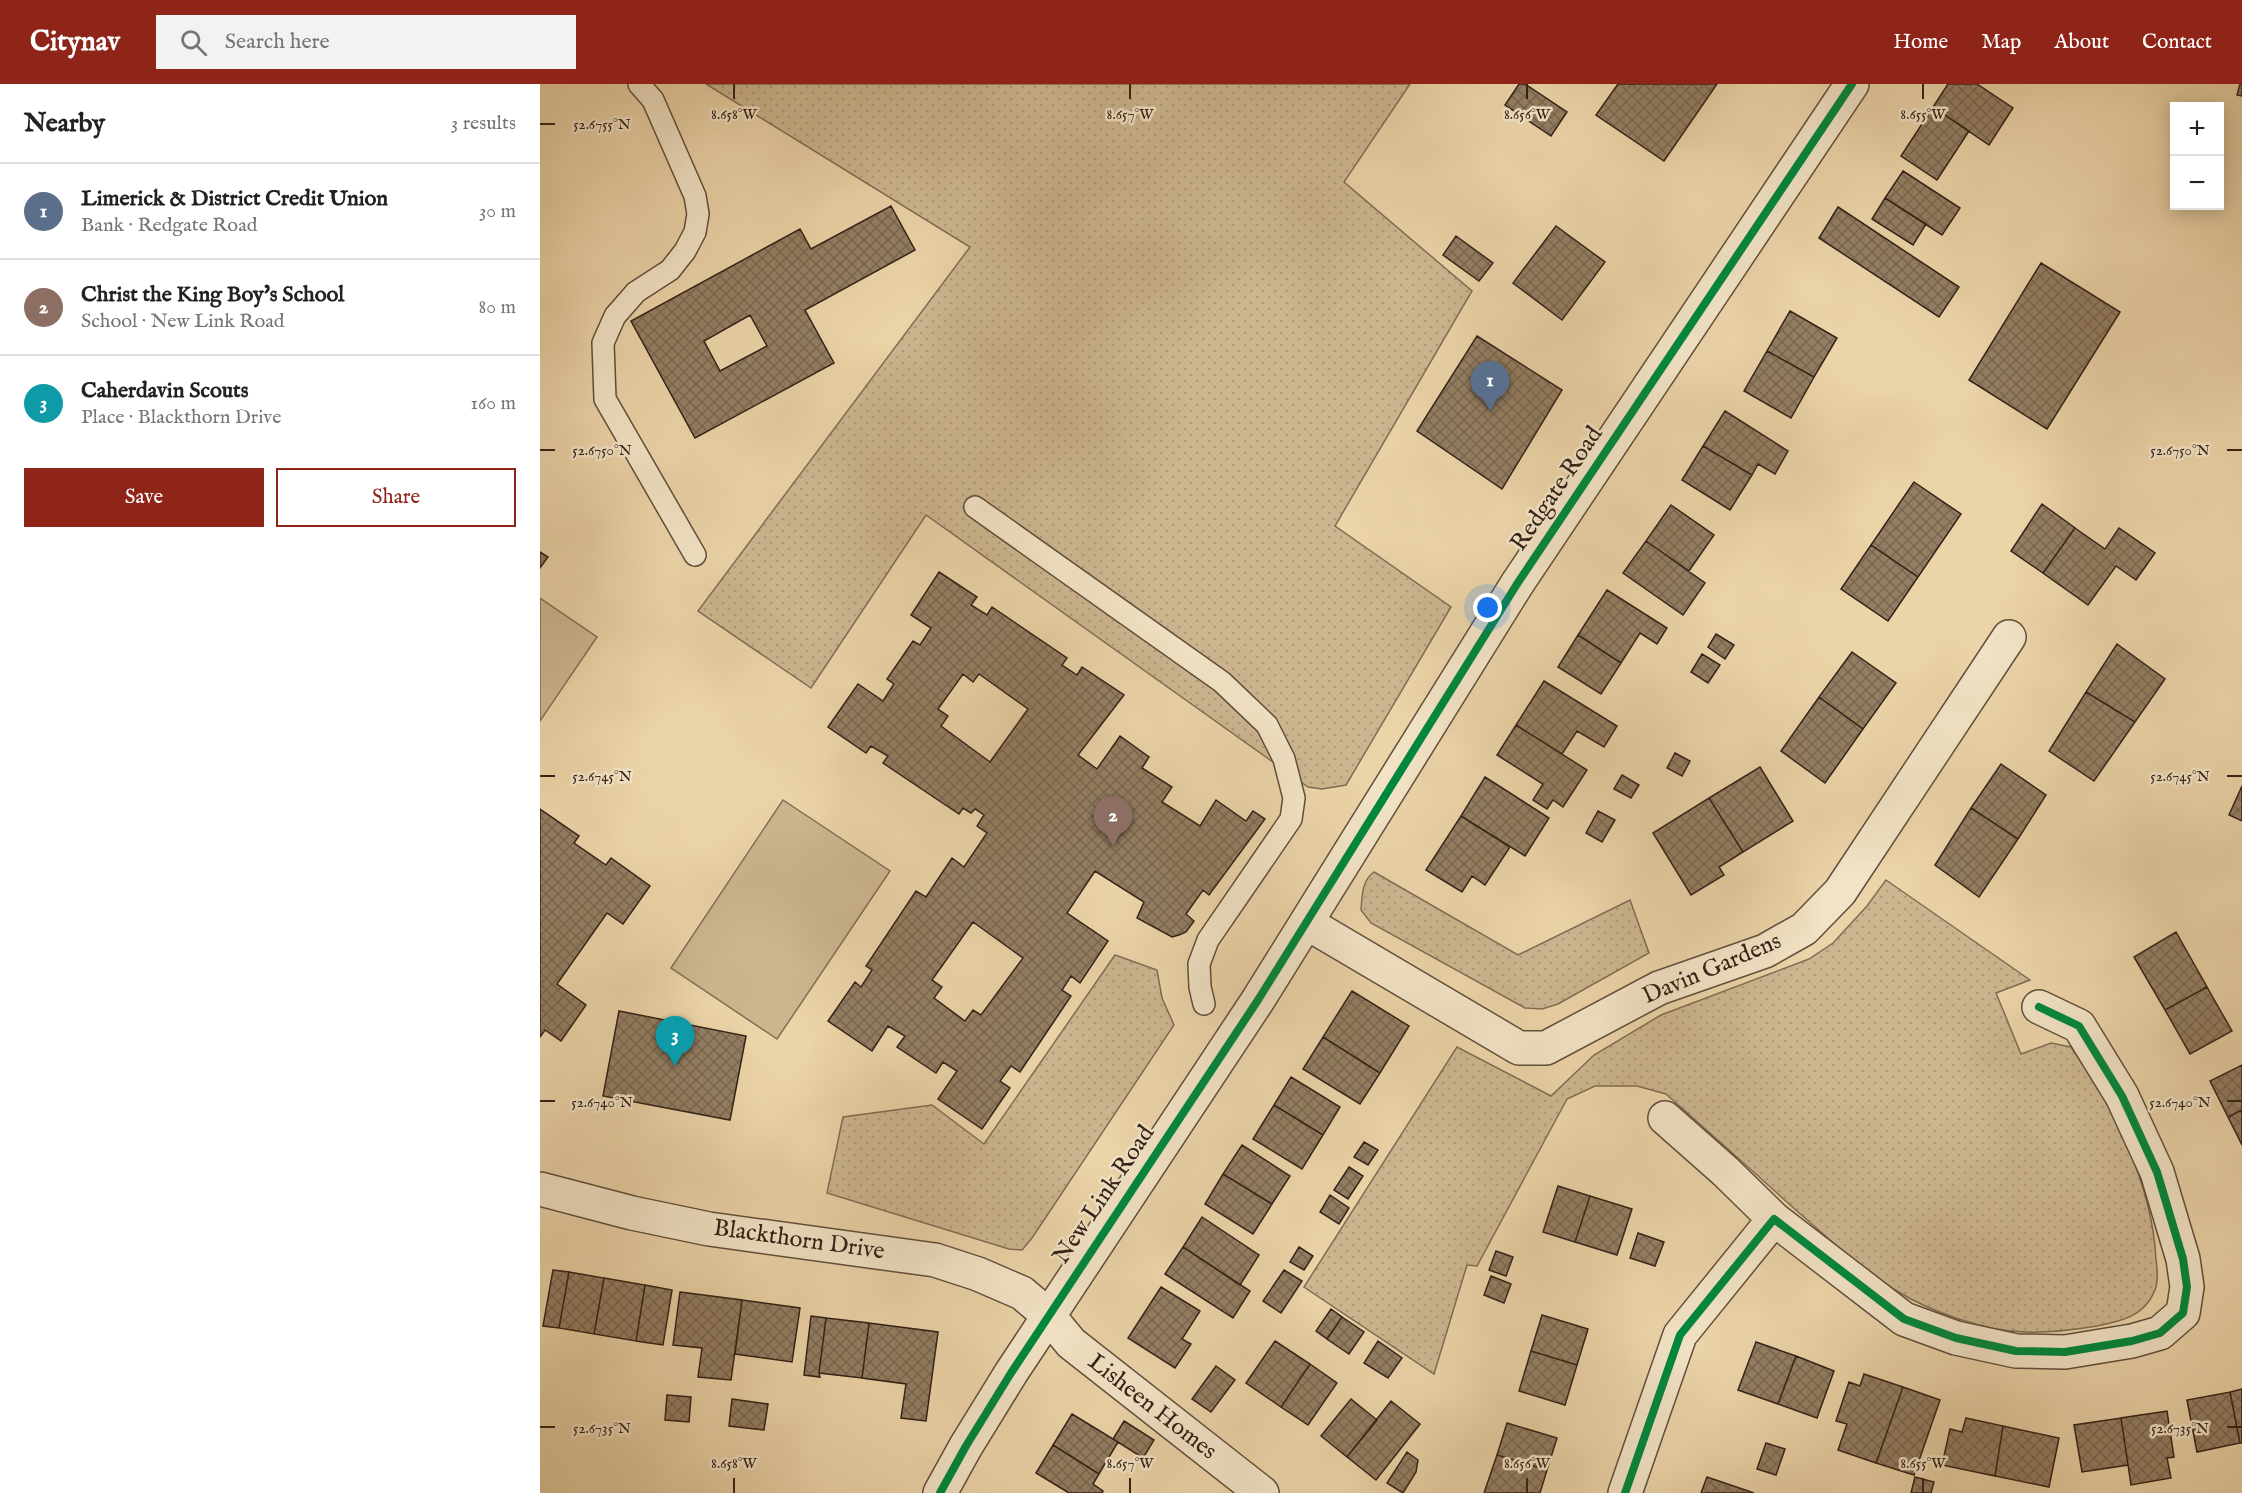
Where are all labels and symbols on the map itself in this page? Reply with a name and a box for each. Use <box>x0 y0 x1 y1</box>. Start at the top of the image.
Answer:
text: 8.658°W <box>711 105 758 124</box>
text: 8.657°W <box>1107 105 1154 124</box>
text: 8.656°W <box>1504 105 1551 124</box>
text: 8.655°W <box>1900 105 1946 124</box>
text: 52.6755°N <box>573 115 631 134</box>
pin: 1 <box>1470 362 1510 411</box>
street label: Redgate Road <box>1504 420 1610 557</box>
text: 52.6750°N <box>572 441 632 460</box>
text: 52.6750°N <box>2150 441 2210 460</box>
your location <box>1473 593 1502 622</box>
text: 52.6745°N <box>572 767 632 786</box>
text: 52.6745°N <box>2150 767 2210 786</box>
pin: 2 <box>1094 796 1132 846</box>
street label: Davin Gardens <box>1638 926 1786 1012</box>
pin: 3 <box>656 1016 694 1066</box>
text: 52.6740°N <box>571 1093 633 1112</box>
text: 52.6740°N <box>2149 1093 2211 1112</box>
street label: New Link Road <box>1046 1120 1162 1270</box>
street label: Blackthorn Drive <box>711 1213 887 1267</box>
street label: Lisheen Homes <box>1081 1347 1223 1467</box>
text: 52.6735°N <box>573 1419 631 1438</box>
text: 52.6735°N <box>2151 1419 2209 1438</box>
text: 8.658°W <box>711 1454 758 1473</box>
text: 8.657°W <box>1107 1454 1154 1473</box>
text: 8.656°W <box>1504 1454 1551 1473</box>
text: 8.655°W <box>1900 1454 1946 1473</box>

